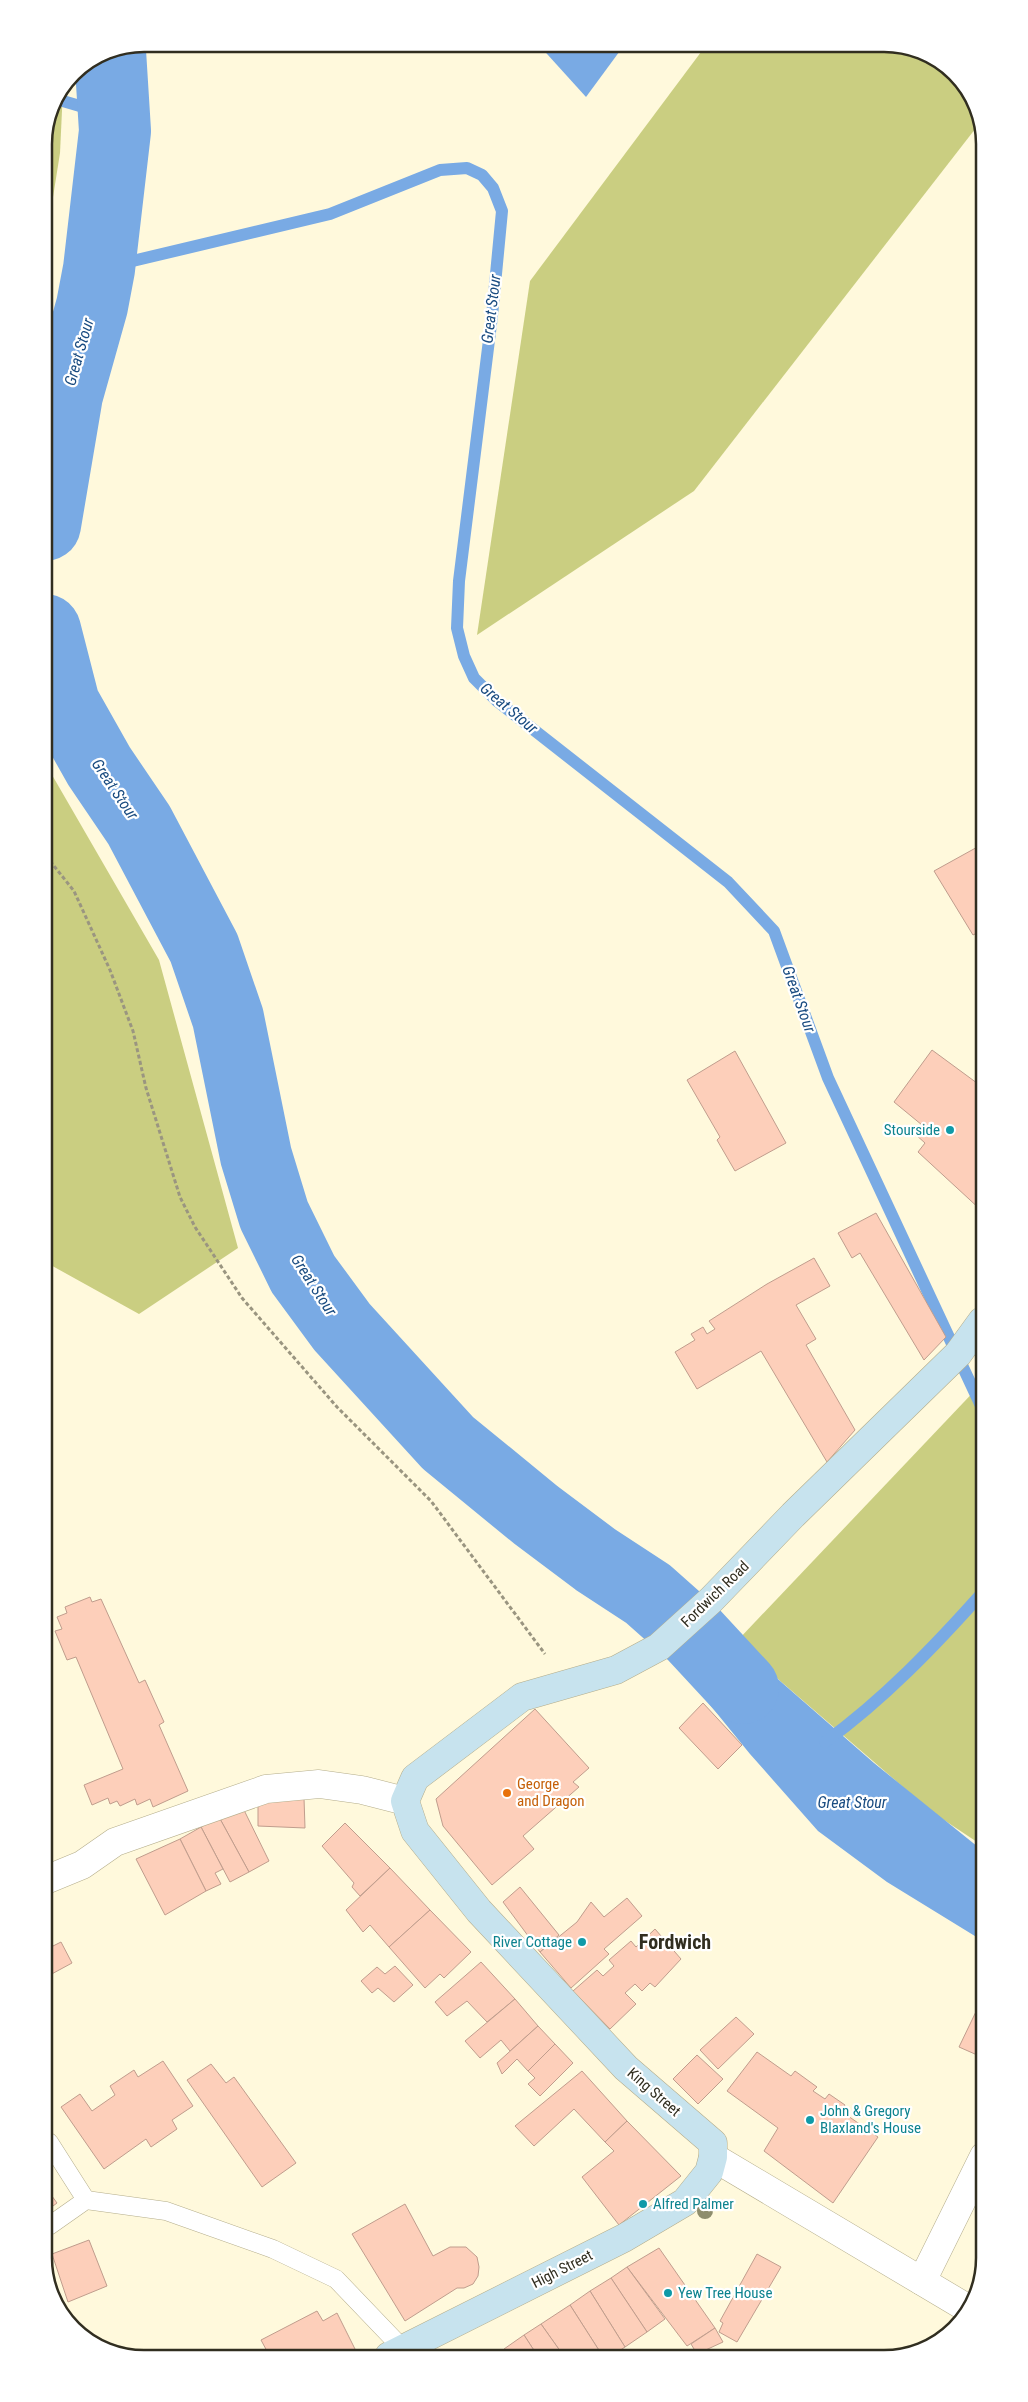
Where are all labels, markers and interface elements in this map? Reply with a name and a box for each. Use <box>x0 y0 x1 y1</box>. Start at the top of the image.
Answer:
water label: Great Stour <box>477 272 505 345</box>
water label: Great Stour <box>60 315 98 388</box>
water label: Great Stour <box>476 678 543 738</box>
water label: Great Stour <box>88 755 143 824</box>
water label: Great Stour <box>778 963 820 1036</box>
place label: Stourside <box>884 1121 940 1139</box>
marker: Stourside <box>944 1124 956 1136</box>
water label: Great Stour <box>287 1251 342 1320</box>
street label: Fordwich Road <box>677 1557 753 1631</box>
place label: George and Dragon <box>517 1775 585 1810</box>
marker: George and Dragon <box>501 1787 513 1799</box>
water label: Great Stour <box>817 1793 888 1812</box>
district label: Fordwich <box>639 1930 711 1954</box>
place label: River Cottage <box>493 1933 572 1951</box>
marker: River Cottage <box>576 1936 588 1948</box>
street label: King Street <box>624 2064 684 2120</box>
place label: John & Gregory Blaxland's House <box>820 2102 921 2137</box>
marker: John & Gregory Blaxland's House <box>804 2114 816 2126</box>
place label: Alfred Palmer <box>653 2195 734 2213</box>
marker: Alfred Palmer <box>637 2198 649 2210</box>
street label: High Street <box>529 2246 595 2292</box>
place label: Yew Tree House <box>678 2284 772 2302</box>
marker: Yew Tree House <box>662 2287 674 2299</box>

